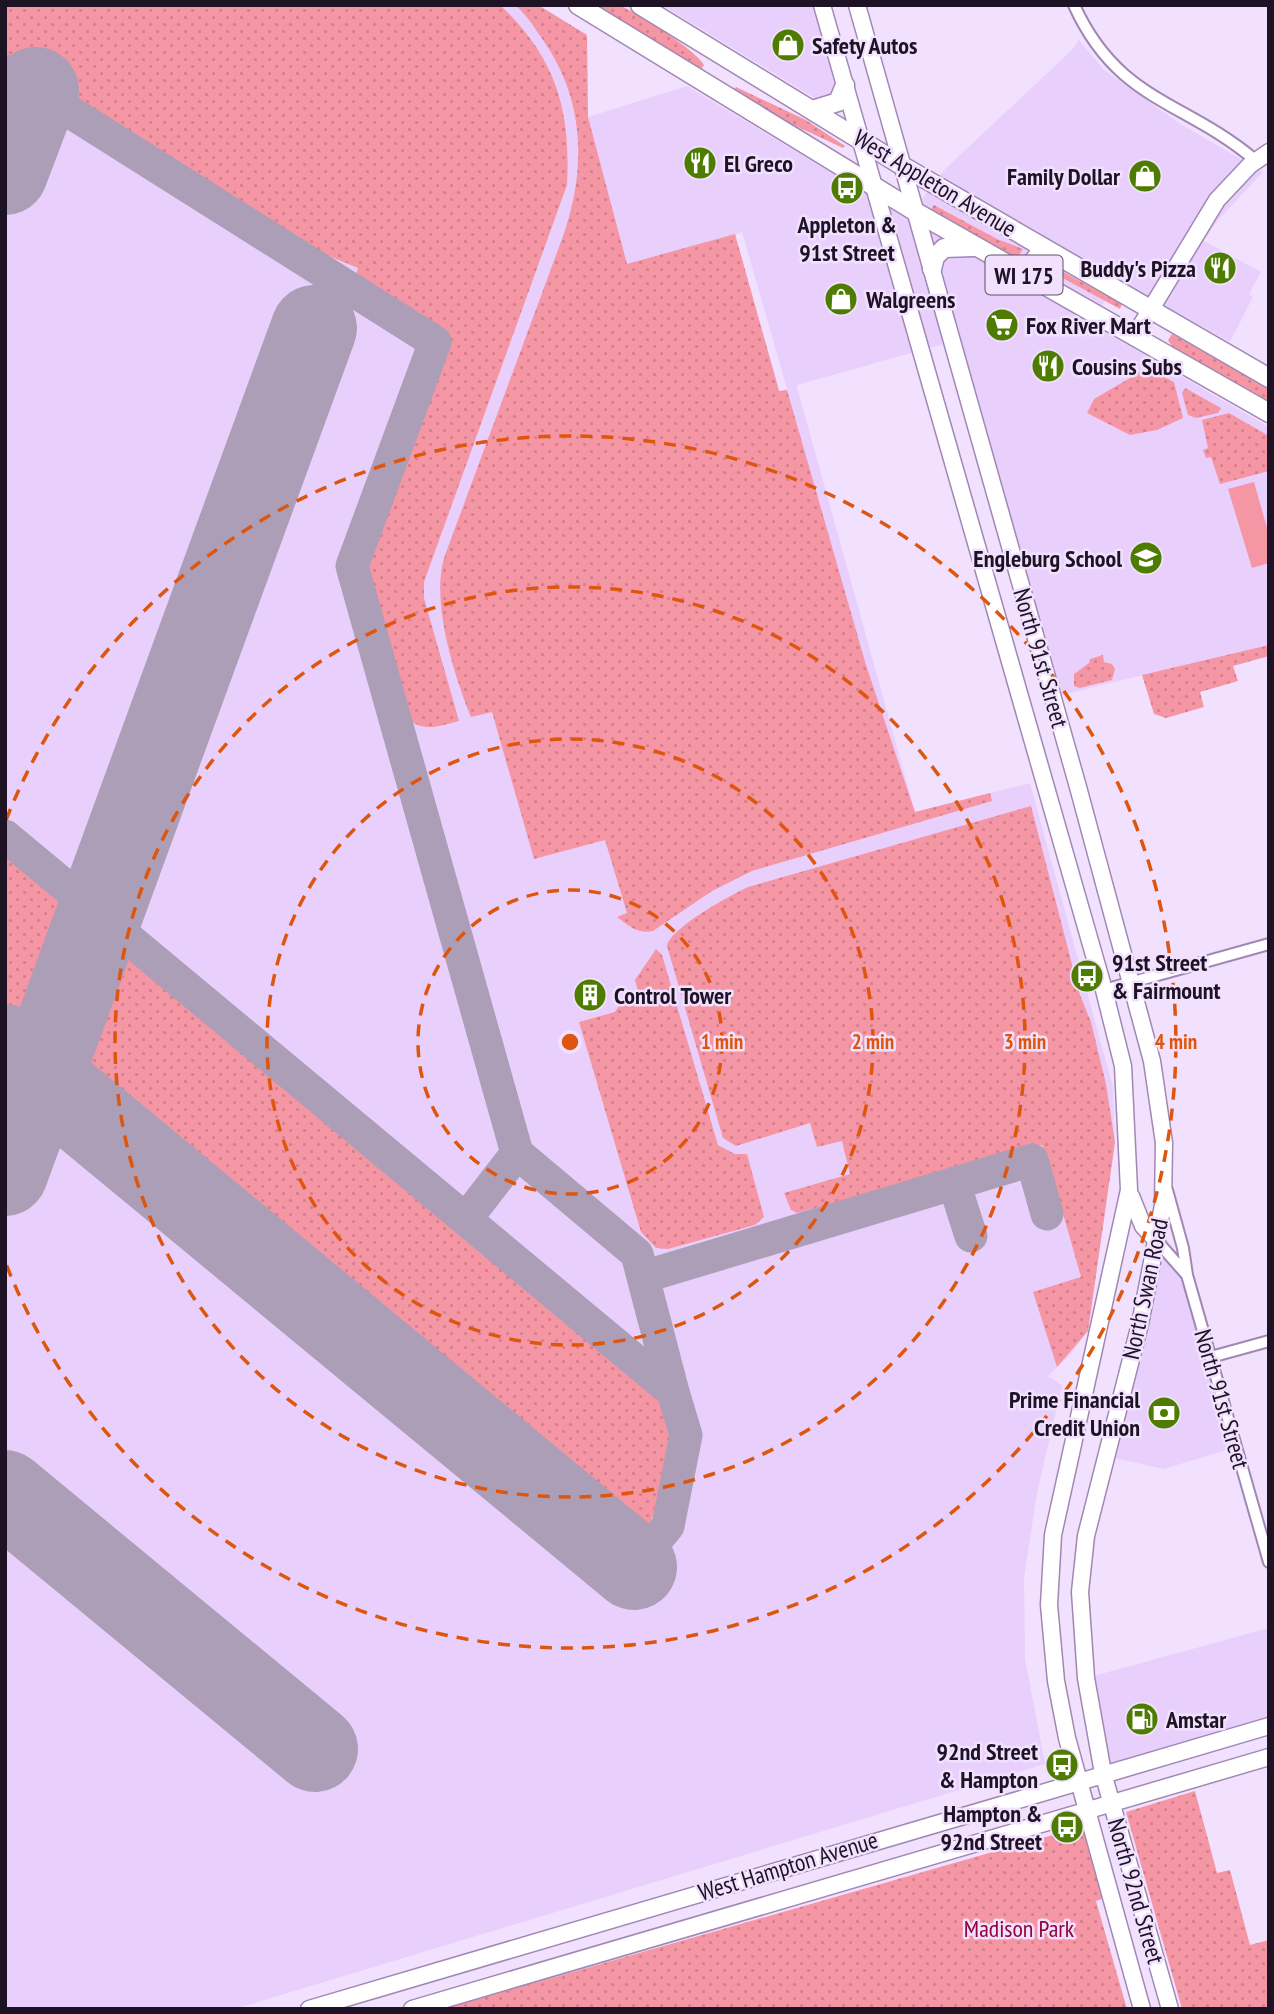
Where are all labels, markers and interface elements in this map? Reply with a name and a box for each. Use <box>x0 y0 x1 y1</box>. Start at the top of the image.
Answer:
shop icon: Safety Autos <box>769 26 807 64</box>
place label: Safety Autos <box>812 30 917 61</box>
street label: West Appleton Avenue <box>848 122 1022 244</box>
restaurant icon: El Greco <box>681 144 719 182</box>
place label: El Greco <box>724 148 793 179</box>
shop icon: Family Dollar <box>1126 157 1164 195</box>
place label: Family Dollar <box>1007 161 1121 192</box>
bus stop icon: Appleton & 91st Street <box>828 169 866 207</box>
place label: Appleton & 91st Street <box>796 209 897 268</box>
restaurant icon: Buddy's Pizza <box>1201 249 1239 287</box>
place label: Buddy's Pizza <box>1080 253 1196 284</box>
road number: WI 175 <box>986 256 1062 294</box>
shop icon: Walgreens <box>822 280 860 318</box>
place label: Walgreens <box>865 284 955 315</box>
supermarket icon: Fox River Mart <box>983 306 1021 344</box>
place label: Fox River Mart <box>1026 310 1151 341</box>
restaurant icon: Cousins Subs <box>1029 347 1067 385</box>
place label: Cousins Subs <box>1072 351 1182 382</box>
school or university icon: Engleburg School <box>1127 539 1165 577</box>
place label: Engleburg School <box>973 543 1122 574</box>
street label: North 91st Street <box>1006 585 1076 732</box>
place label: 91st Street & Fairmount <box>1112 947 1220 1006</box>
bus stop icon: 91st Street & Fairmount <box>1068 957 1106 995</box>
building icon: Control Tower <box>571 976 609 1014</box>
place label: Control Tower <box>614 980 732 1011</box>
text: 1 min <box>701 1028 743 1055</box>
text: 2 min <box>852 1028 894 1055</box>
text: 3 min <box>1004 1028 1046 1055</box>
text: 4 min <box>1155 1028 1197 1055</box>
centre of rings <box>558 1030 582 1054</box>
street label: North Swan Road <box>1115 1216 1175 1362</box>
street label: North 91st Street <box>1187 1326 1257 1473</box>
place label: Prime Financial Credit Union <box>1009 1384 1140 1443</box>
bank icon: Prime Financial Credit Union <box>1145 1394 1183 1432</box>
fuel station icon: Amstar <box>1123 1700 1161 1738</box>
place label: Amstar <box>1165 1704 1227 1735</box>
place label: 92nd Street & Hampton <box>937 1736 1038 1795</box>
bus stop icon: 92nd Street & Hampton <box>1043 1746 1081 1784</box>
place label: Hampton & 92nd Street <box>941 1798 1042 1857</box>
bus stop icon: Hampton & 92nd Street <box>1048 1808 1086 1846</box>
street label: North 92nd Street <box>1100 1815 1172 1968</box>
street label: West Hampton Avenue <box>695 1824 881 1908</box>
park label: Madison Park <box>964 1913 1075 1944</box>

